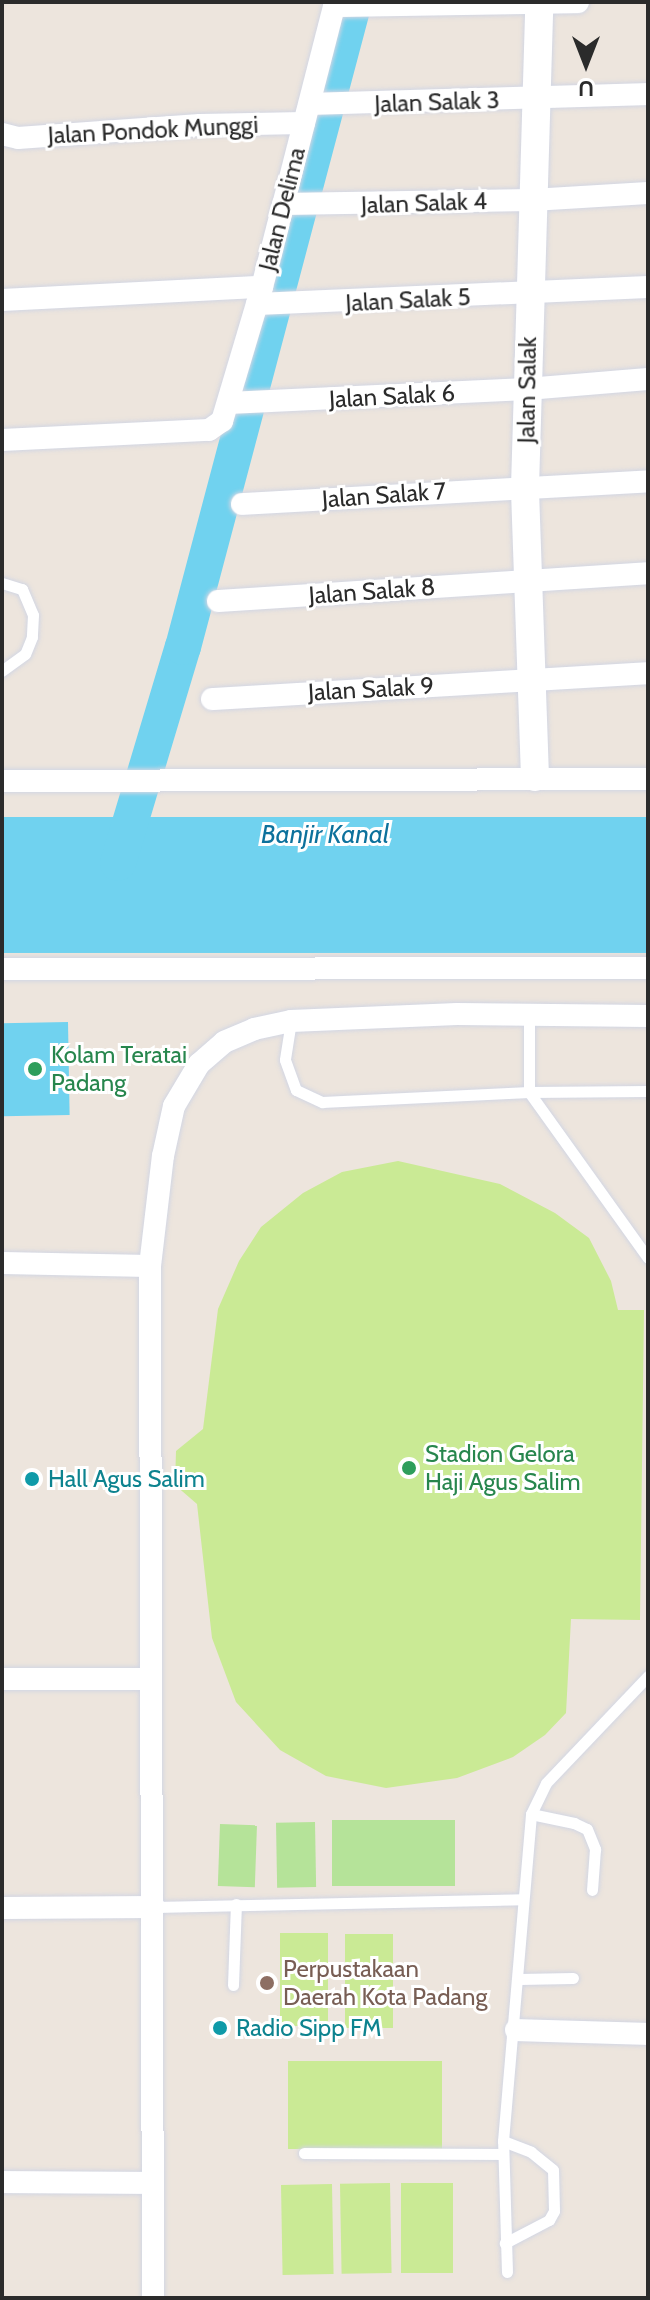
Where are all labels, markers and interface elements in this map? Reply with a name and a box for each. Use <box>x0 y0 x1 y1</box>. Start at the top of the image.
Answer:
north arrow <box>546 24 626 104</box>
text: U <box>578 75 594 102</box>
street label: Jalan Salak 3 <box>374 85 500 119</box>
street label: Jalan Pondok Munggi <box>47 110 259 150</box>
street label: Jalan Delima <box>253 144 311 274</box>
street label: Jalan Salak 4 <box>360 186 488 220</box>
street label: Jalan Salak 5 <box>345 282 471 318</box>
street label: Jalan Salak <box>512 336 542 444</box>
street label: Jalan Salak 6 <box>328 378 456 414</box>
street label: Jalan Salak 7 <box>321 476 447 514</box>
street label: Jalan Salak 8 <box>308 572 436 610</box>
street label: Jalan Salak 9 <box>307 671 435 707</box>
water label: Banjir Kanal <box>261 819 389 851</box>
place label: Kolam Teratai Padang <box>51 1041 187 1097</box>
marker: Kolam Teratai Padang <box>26 1060 44 1078</box>
place label: Stadion Gelora Haji Agus Salim <box>425 1440 581 1496</box>
marker: Stadion Gelora Haji Agus Salim <box>400 1459 418 1477</box>
place label: Hall Agus Salim <box>48 1465 205 1493</box>
marker: Hall Agus Salim <box>23 1470 41 1488</box>
place label: Perpustakaan Daerah Kota Padang <box>283 1955 487 2011</box>
marker: Perpustakaan Daerah Kota Padang <box>258 1974 276 1992</box>
place label: Radio Sipp FM <box>236 2014 382 2042</box>
marker: Radio Sipp FM <box>211 2019 229 2037</box>

